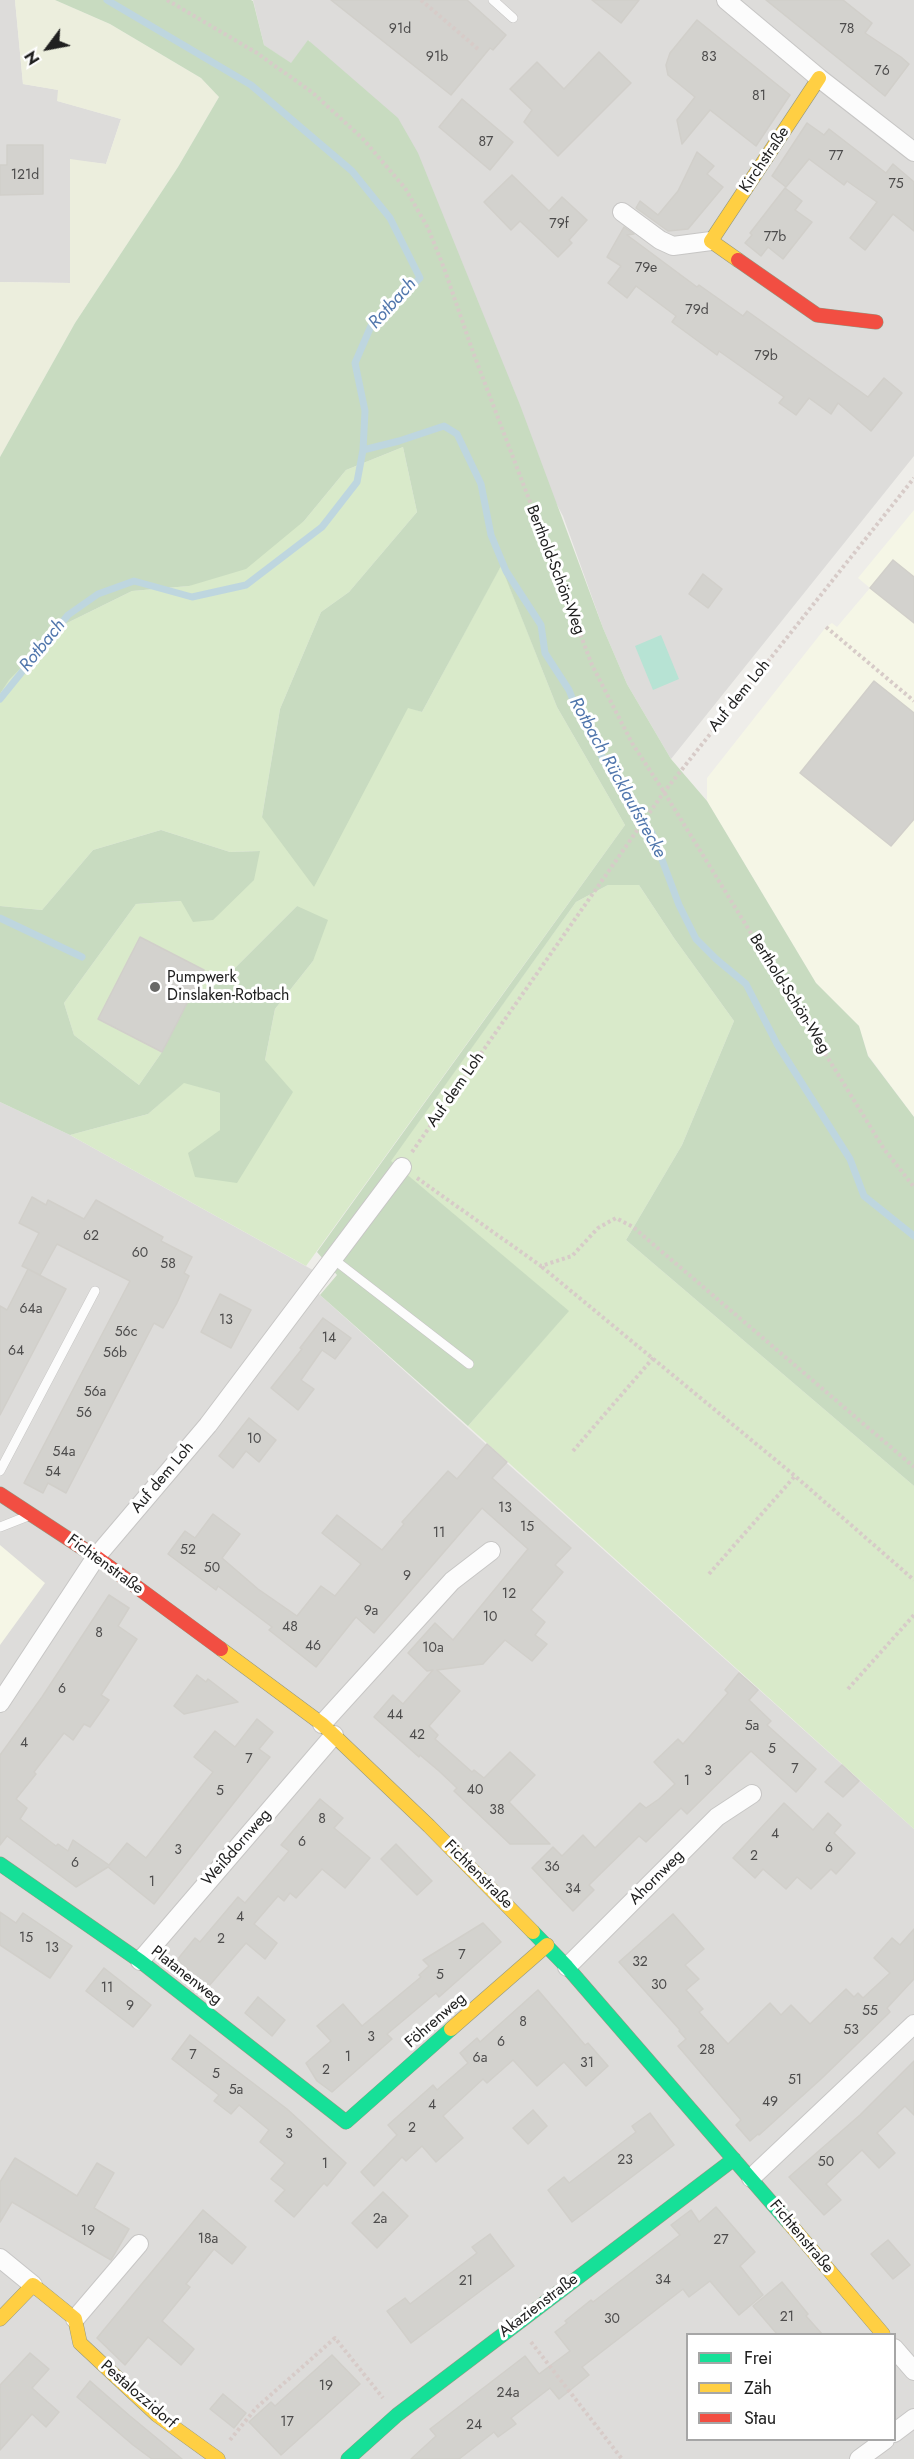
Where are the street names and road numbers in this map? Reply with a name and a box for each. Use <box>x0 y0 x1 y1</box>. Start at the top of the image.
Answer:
street label: Kirchstraße <box>736 123 794 197</box>
street label: Berthold-Schön-Weg <box>521 503 589 637</box>
street label: Auf dem Loh <box>705 656 775 736</box>
street label: Berthold-Schön-Weg <box>745 931 833 1057</box>
street label: Auf dem Loh <box>423 1049 489 1131</box>
street label: Auf dem Loh <box>128 1439 198 1517</box>
street label: Fichtenstraße <box>63 1531 147 1599</box>
street label: Weißdornweg <box>198 1806 276 1890</box>
street label: Fichtenstraße <box>440 1837 516 1913</box>
street label: Ahornweg <box>626 1847 688 1909</box>
street label: Platanenweg <box>147 1942 225 2010</box>
street label: Föhrenweg <box>402 1989 470 2053</box>
street label: Fichtenstraße <box>765 2197 837 2277</box>
street label: Akazienstraße <box>496 2270 582 2342</box>
street label: Pestalozzidorf <box>96 2357 180 2433</box>

